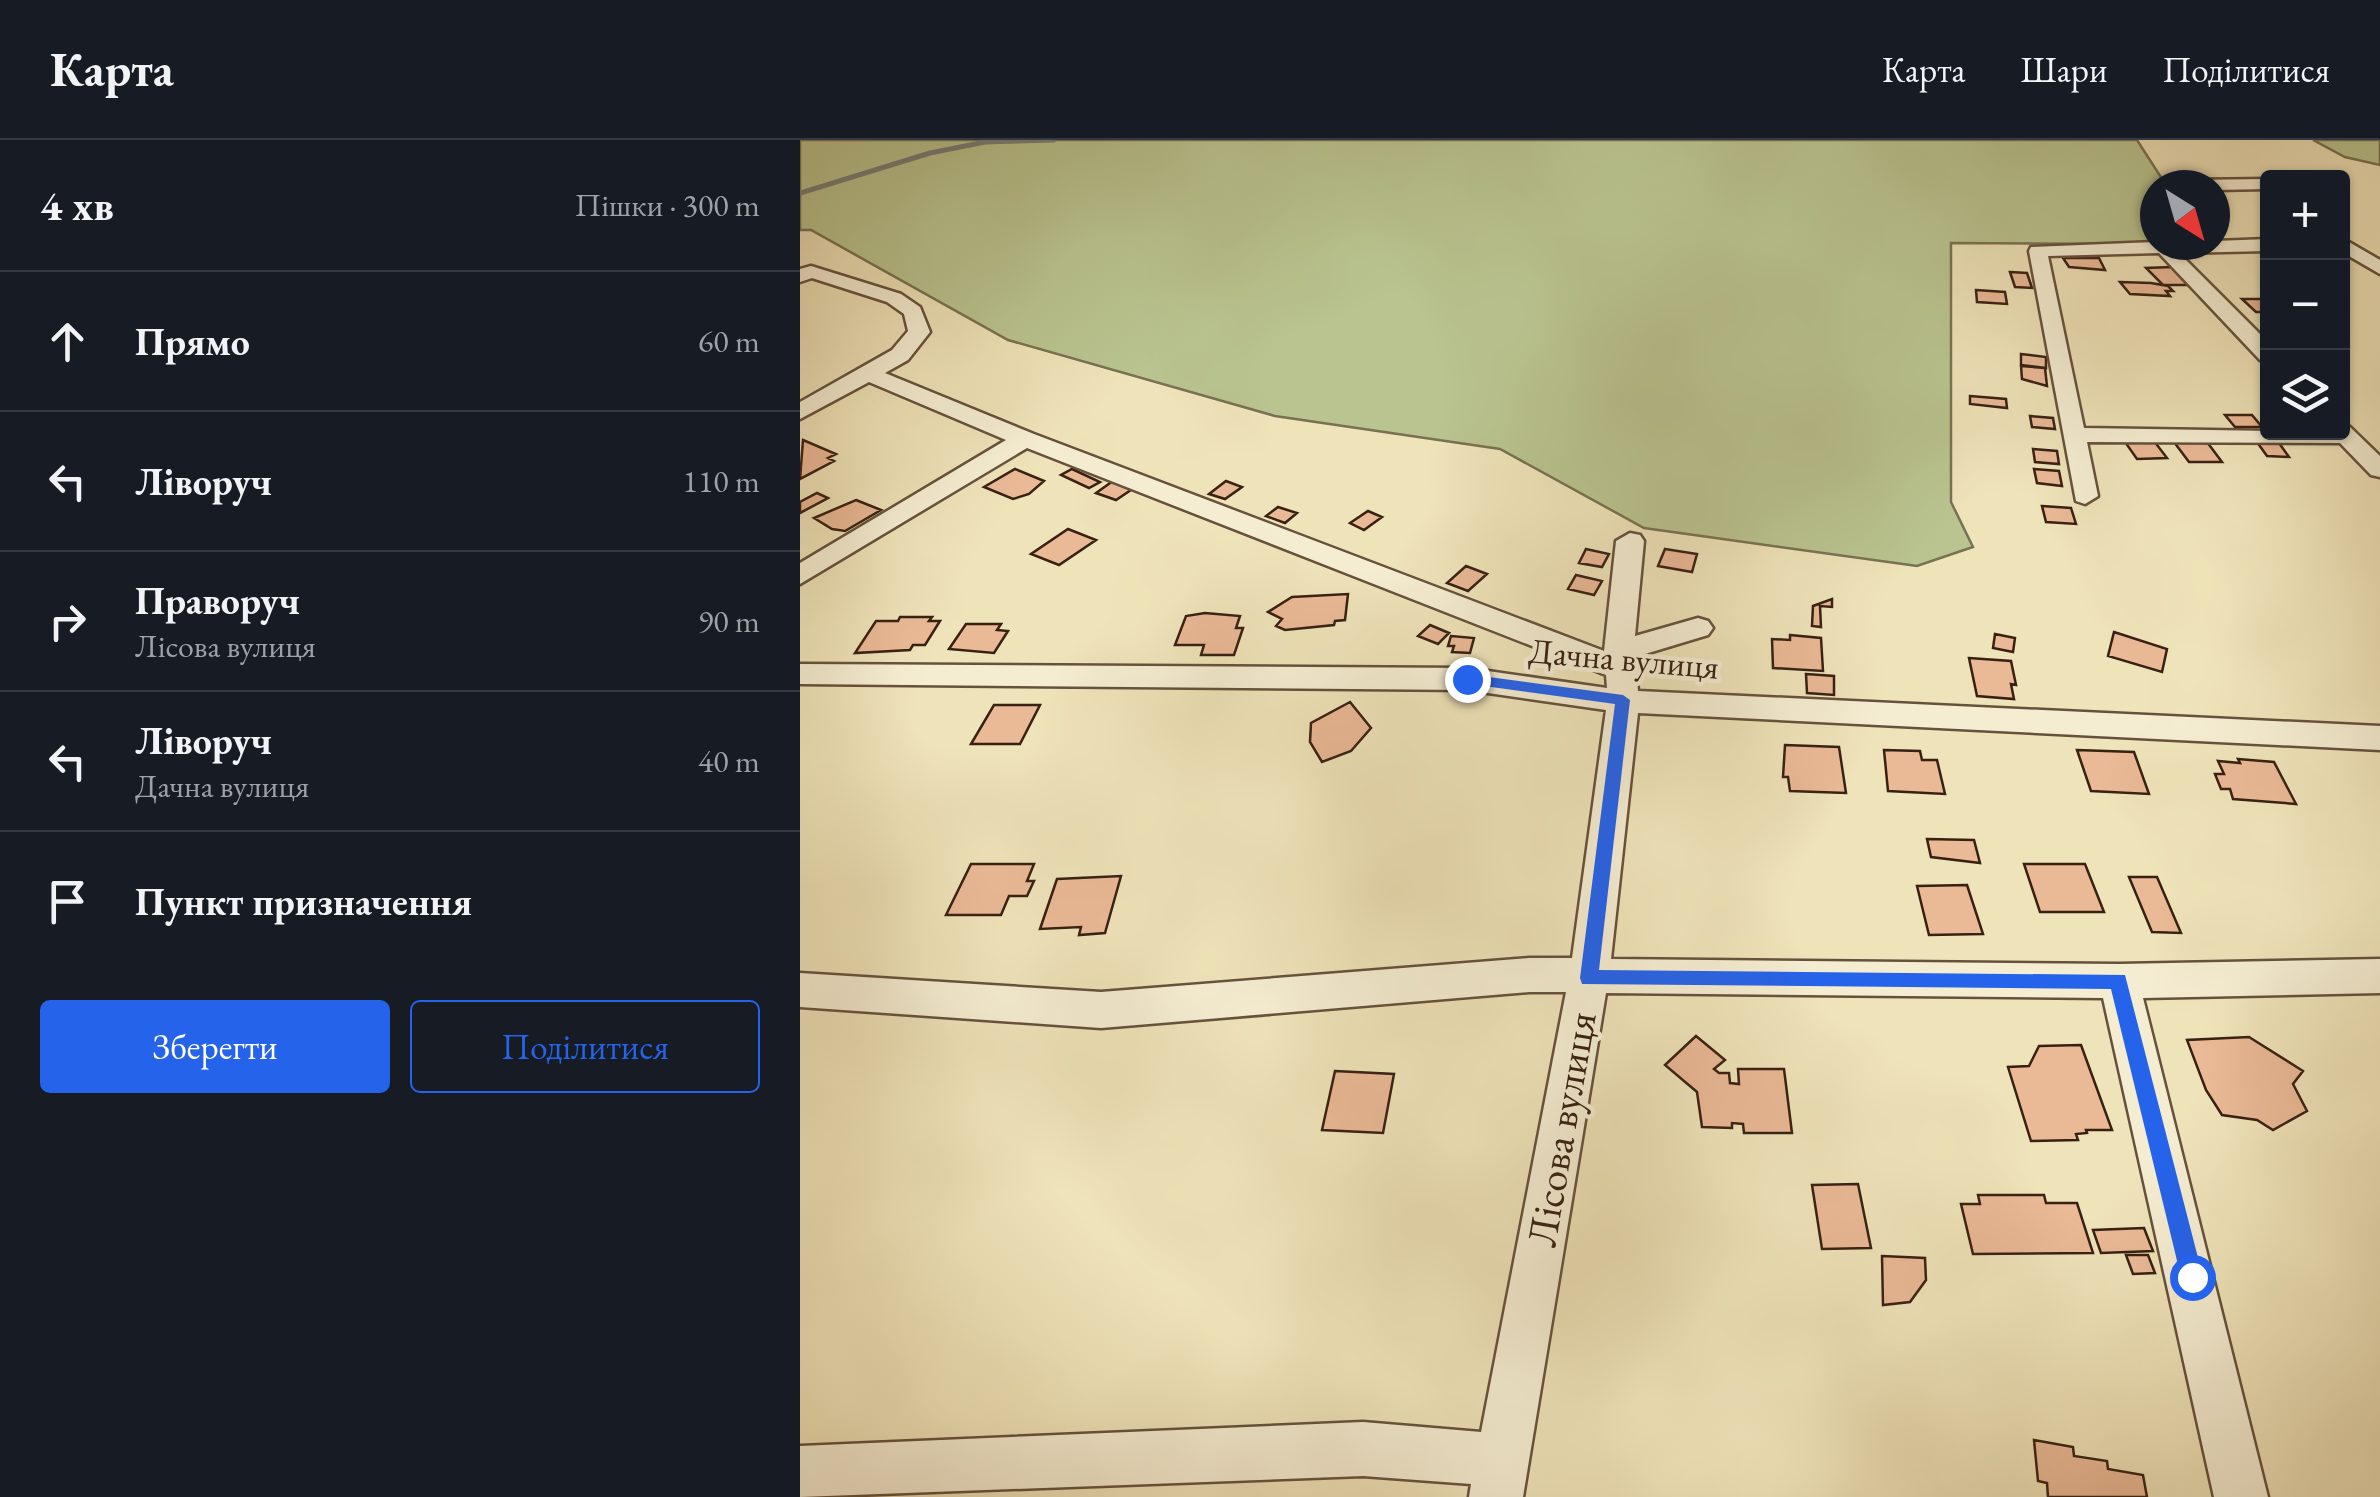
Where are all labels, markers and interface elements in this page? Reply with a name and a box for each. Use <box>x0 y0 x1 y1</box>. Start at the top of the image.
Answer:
text: Карта <box>50 38 174 100</box>
text: Карта <box>1882 47 1966 92</box>
text: Шари <box>2021 47 2107 92</box>
text: Поділитися <box>2162 47 2330 92</box>
north arrow <box>2140 170 2230 260</box>
map controls <box>2260 170 2350 440</box>
button: + <box>2260 170 2350 260</box>
text: 4 хв <box>40 178 114 233</box>
text: Пішки · 300 m <box>575 184 760 226</box>
button: − <box>2260 260 2350 350</box>
icon: ahead <box>40 314 95 369</box>
text: Прямо <box>135 317 250 366</box>
text: 60 m <box>698 320 760 362</box>
button: layers <box>2260 350 2350 440</box>
icon: left <box>40 454 95 509</box>
text: Ліворуч <box>135 457 272 506</box>
text: 110 m <box>683 460 760 502</box>
text: Праворуч <box>135 576 300 625</box>
icon: right <box>40 594 95 649</box>
text: 90 m <box>698 600 760 642</box>
text: Лісова вулиця <box>135 625 316 667</box>
street label: Дачна вулиця <box>1527 627 1721 690</box>
route end <box>1445 657 1491 703</box>
text: Ліворуч <box>135 716 272 765</box>
icon: left <box>40 734 95 789</box>
text: 40 m <box>698 740 760 782</box>
text: Дачна вулиця <box>135 765 309 807</box>
icon: arrive <box>40 874 95 929</box>
text: Пункт призначення <box>135 877 472 926</box>
button: Зберегти <box>40 1000 390 1093</box>
button: Поділитися <box>410 1000 760 1093</box>
street label: Лісова вулиця <box>1513 1007 1609 1251</box>
route start <box>2170 1255 2216 1301</box>

